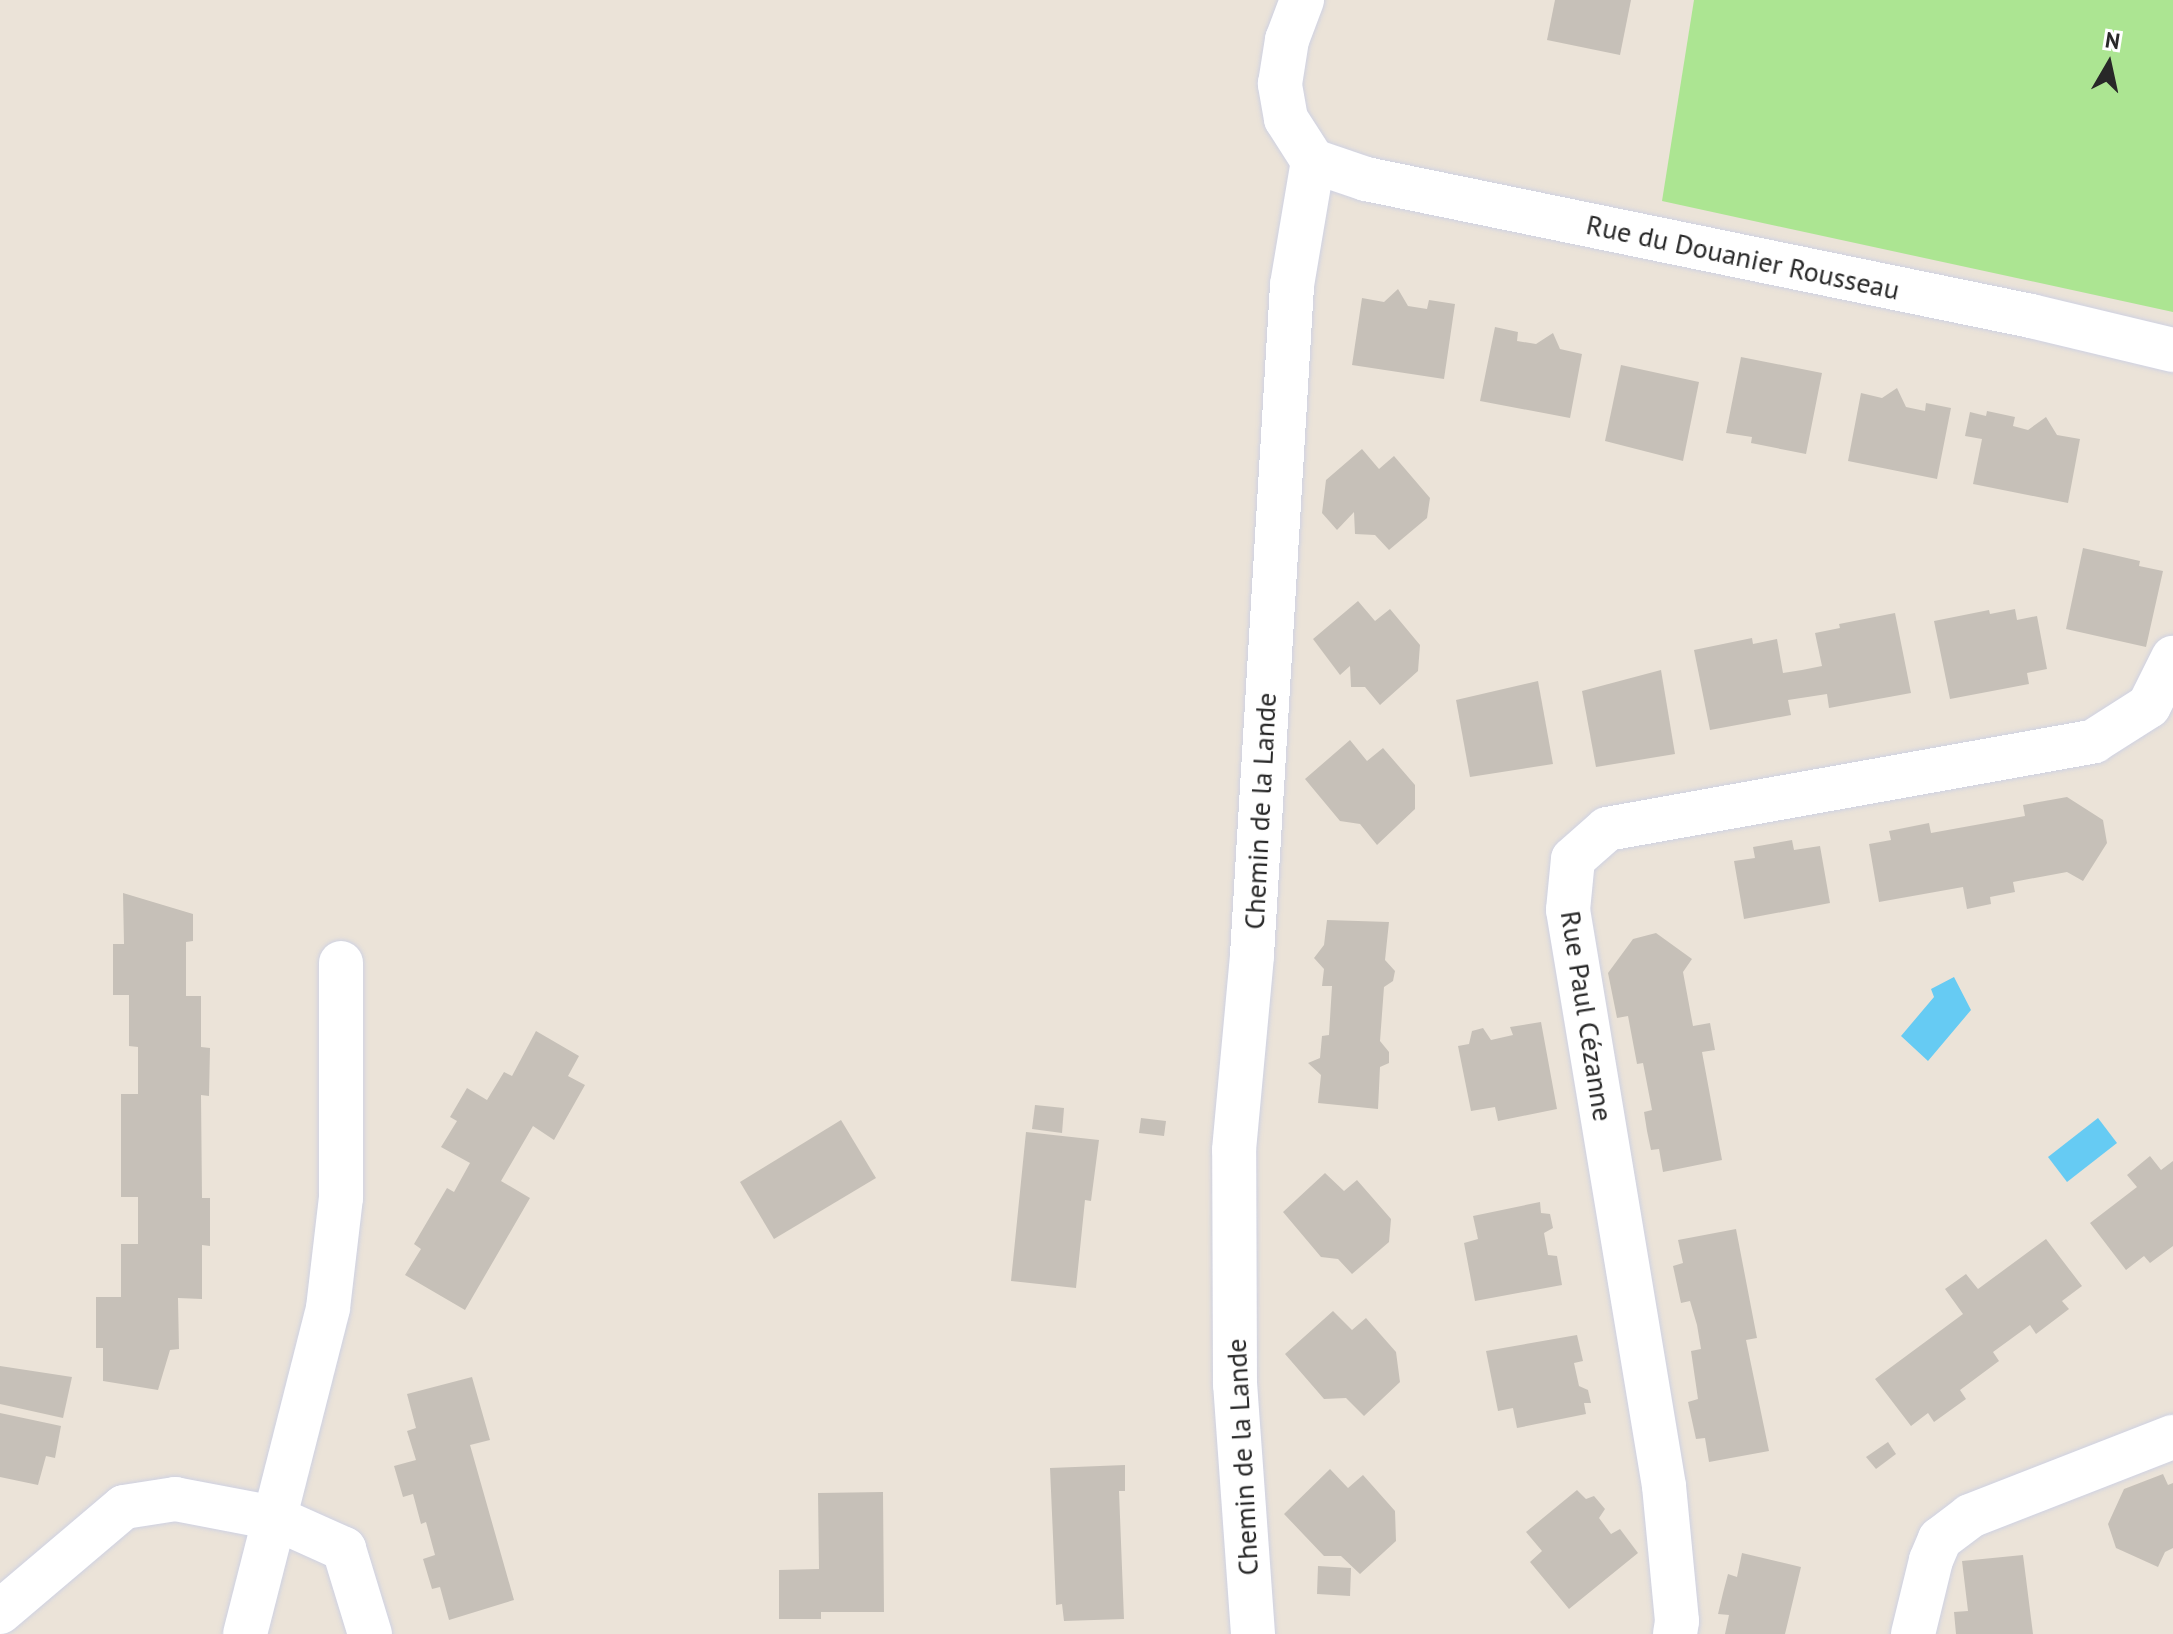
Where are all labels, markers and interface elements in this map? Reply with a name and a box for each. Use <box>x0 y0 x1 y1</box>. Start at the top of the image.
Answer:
north arrow <box>2069 24 2149 104</box>
text: N <box>2103 25 2122 55</box>
street label: Rue du Douanier Rousseau <box>1583 207 1903 307</box>
street label: Chemin de la Lande <box>1237 692 1283 930</box>
street label: Rue Paul Cézanne <box>1554 908 1620 1124</box>
street label: Chemin de la Lande <box>1219 1338 1265 1576</box>

